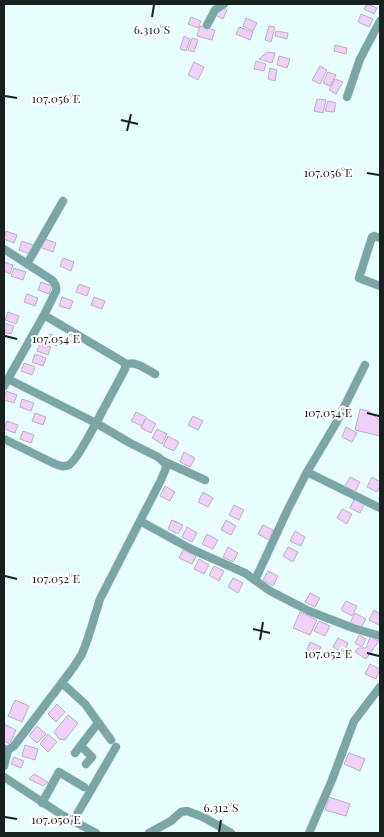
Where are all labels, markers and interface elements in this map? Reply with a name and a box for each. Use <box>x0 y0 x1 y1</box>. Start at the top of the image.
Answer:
text: 6.310°S <box>134 21 170 37</box>
text: 107.056°E <box>32 90 80 106</box>
text: 107.056°E <box>304 164 352 180</box>
text: 107.054°E <box>32 330 80 346</box>
text: 107.054°E <box>304 404 352 420</box>
text: 107.052°E <box>32 570 80 586</box>
text: 107.052°E <box>304 645 352 661</box>
text: 6.312°S <box>203 799 239 815</box>
text: 107.050°E <box>31 811 81 827</box>

